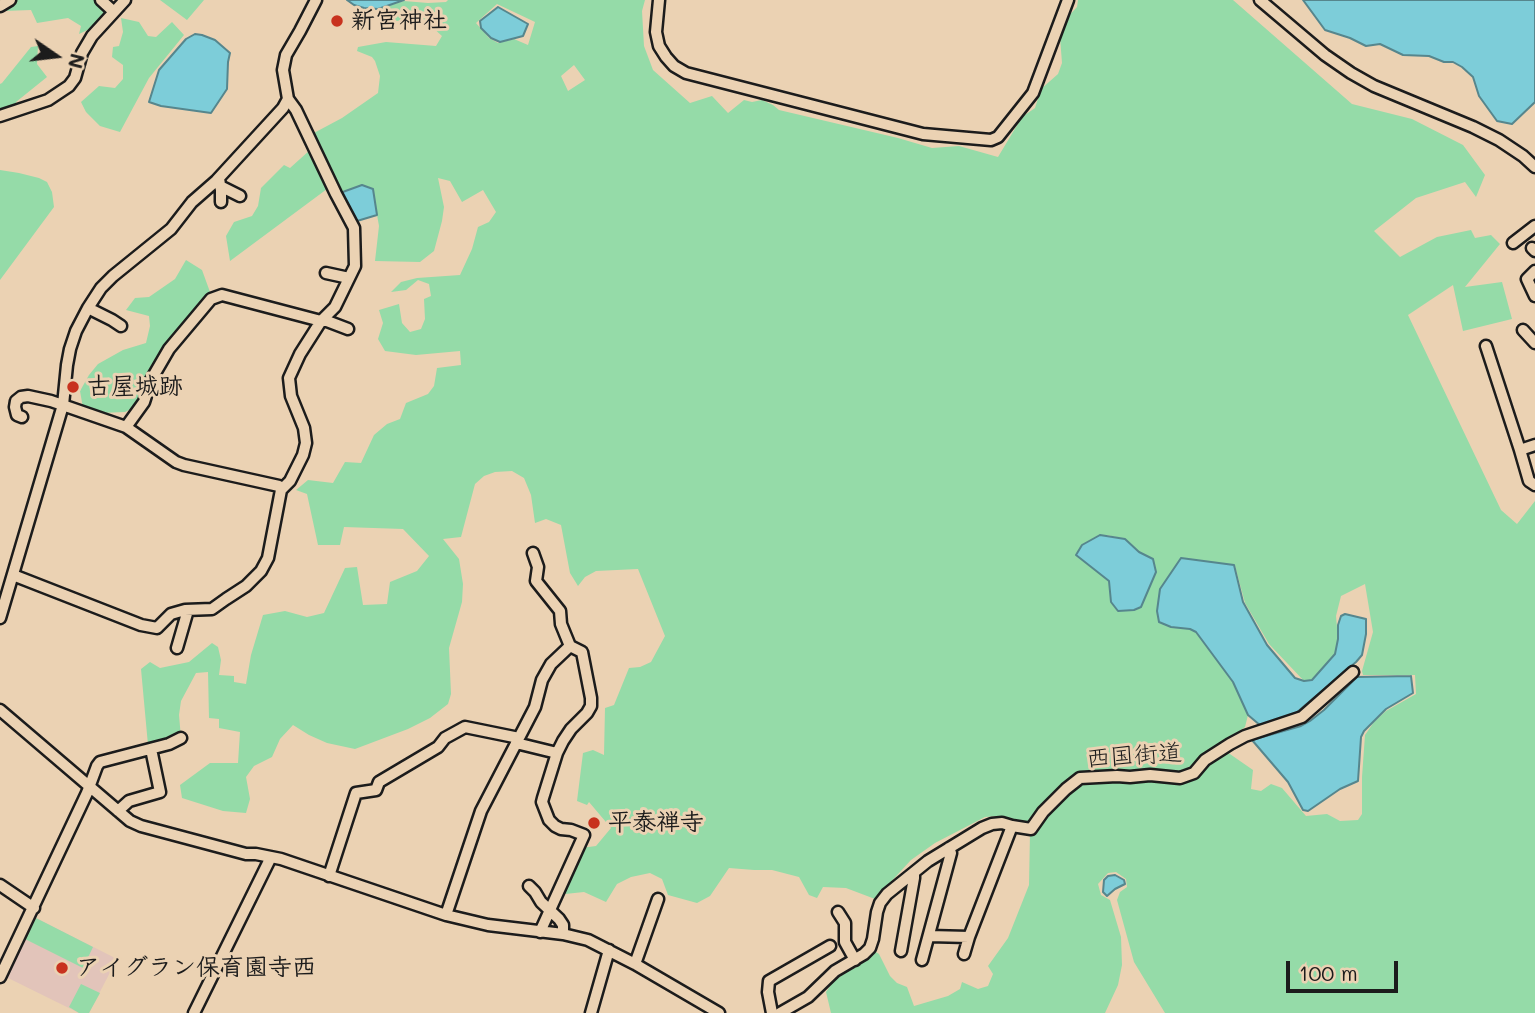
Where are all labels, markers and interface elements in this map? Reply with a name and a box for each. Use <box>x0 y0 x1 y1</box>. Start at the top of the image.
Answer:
place label: 新宮神社 <box>351 7 447 35</box>
marker: 新宮神社 <box>329 13 345 29</box>
north arrow <box>21 21 91 91</box>
text: N <box>63 51 91 71</box>
place label: 古屋城跡 <box>87 373 183 401</box>
marker: 古屋城跡 <box>65 379 81 395</box>
street label: 西国街道 <box>1085 738 1183 774</box>
place label: 平泰禅寺 <box>608 809 704 837</box>
marker: 平泰禅寺 <box>586 815 602 831</box>
scale bar <box>1290 946 1402 990</box>
place label: アイグラン保育園寺西 <box>76 954 316 982</box>
text: 100 m <box>1299 959 1358 986</box>
marker: アイグラン保育園寺西 <box>54 960 70 976</box>

